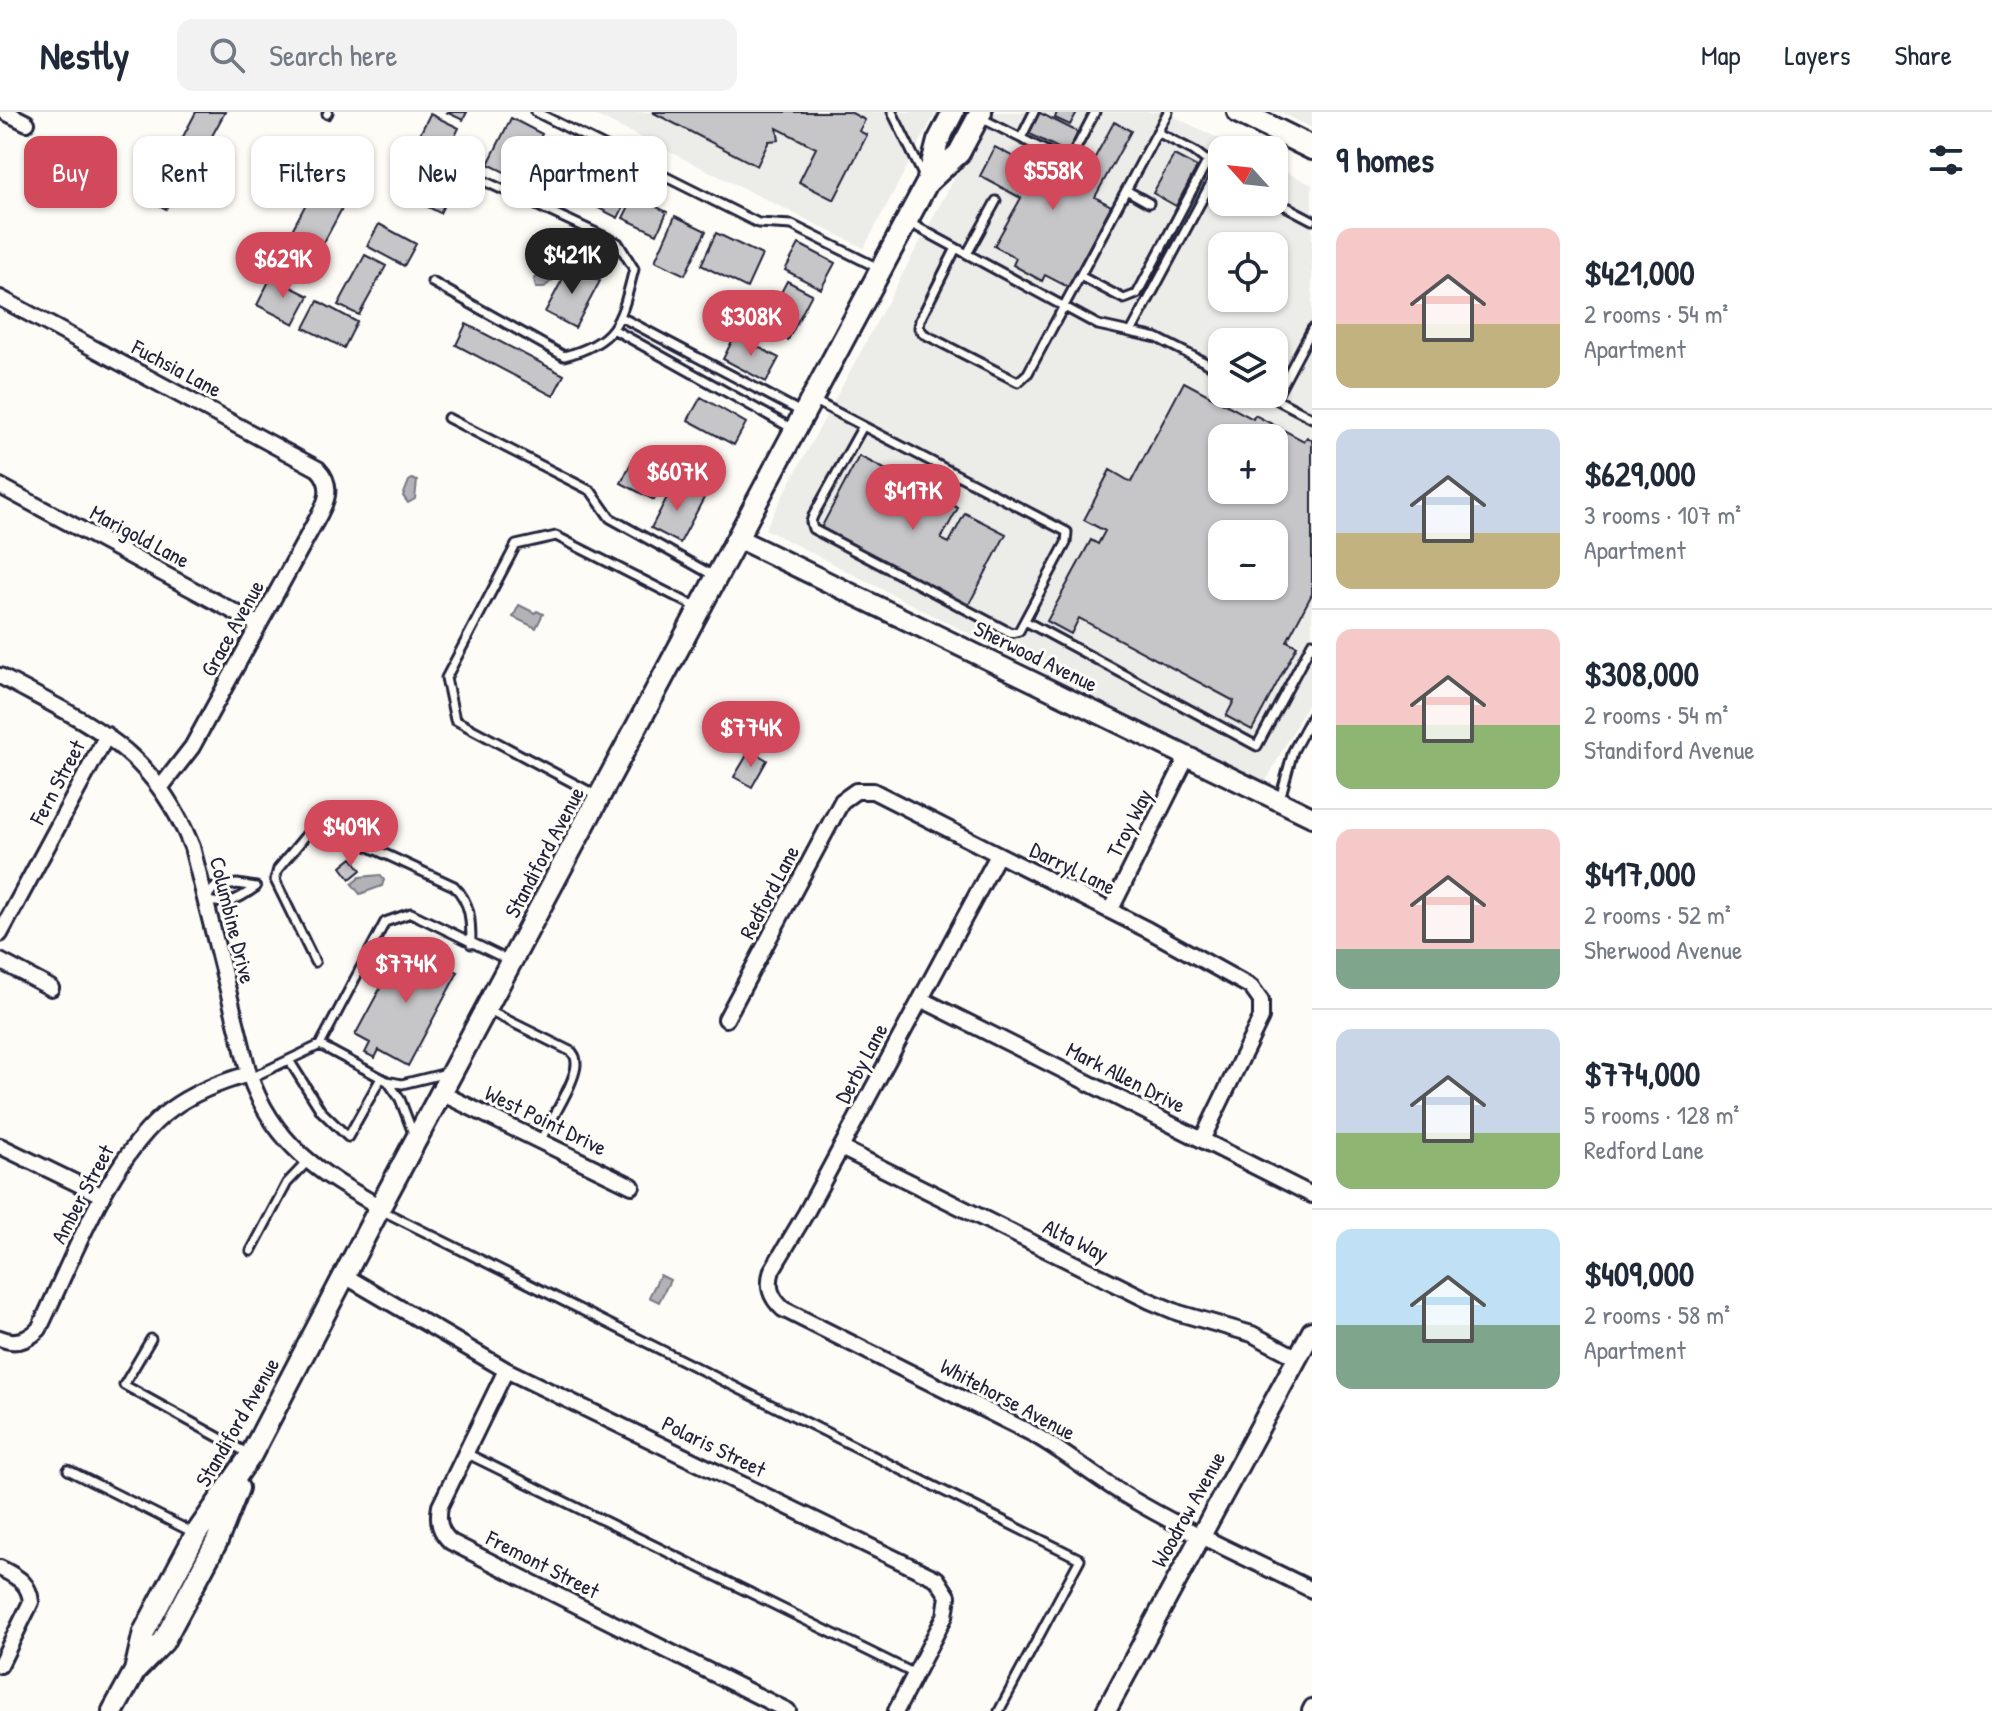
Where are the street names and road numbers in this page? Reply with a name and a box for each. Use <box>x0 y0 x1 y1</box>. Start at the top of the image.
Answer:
street label: Fuchsia Lane <box>126 331 227 404</box>
street label: Marigold Lane <box>85 497 195 575</box>
street label: Grace Avenue <box>193 574 271 682</box>
street label: Sherwood Avenue <box>969 613 1103 699</box>
street label: Fern Street <box>22 734 92 830</box>
street label: Standiford Avenue <box>497 781 591 923</box>
street label: Troy Way <box>1099 783 1159 863</box>
street label: Darryl Lane <box>1025 834 1121 902</box>
street label: Redford Lane <box>732 840 806 944</box>
street label: Columbine Drive <box>203 853 263 987</box>
street label: Derby Lane <box>827 1018 895 1108</box>
street label: Mark Allen Drive <box>1061 1034 1191 1120</box>
street label: West Point Drive <box>480 1078 612 1162</box>
street label: Amber Street <box>43 1139 121 1249</box>
street label: Alta Way <box>1038 1211 1114 1269</box>
street label: Whitehorse Avenue <box>935 1351 1081 1447</box>
street label: Standiford Avenue <box>188 1352 286 1492</box>
street label: Polaris Street <box>657 1408 771 1484</box>
street label: Woodrow Avenue <box>1144 1445 1232 1572</box>
street label: Fremont Street <box>480 1522 605 1606</box>

